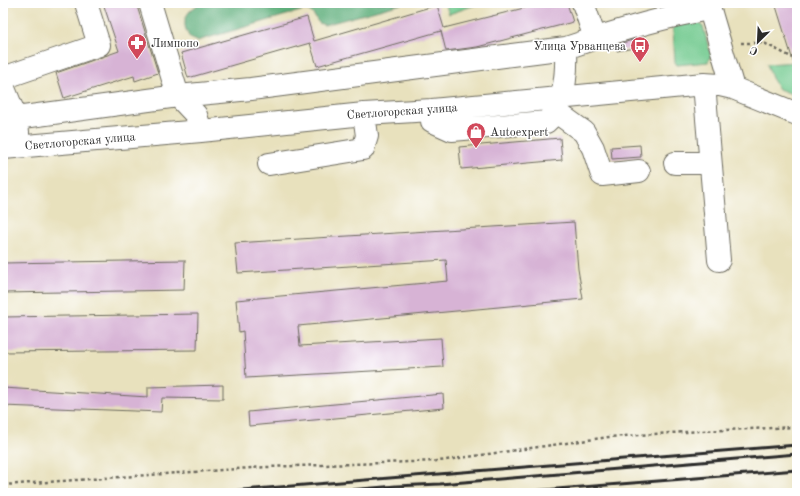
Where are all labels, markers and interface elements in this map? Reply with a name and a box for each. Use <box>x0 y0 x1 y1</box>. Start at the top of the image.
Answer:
north arrow <box>738 22 778 62</box>
pharmacy icon: Лимпопо <box>126 32 148 60</box>
bus stop icon: Улица Урванцева <box>629 35 651 63</box>
place label: Лимпопо <box>151 38 199 50</box>
place label: Улица Урванцева <box>534 41 626 53</box>
text: С <box>749 43 760 56</box>
street label: Светлогорская улица <box>346 102 458 122</box>
shop icon: Autoexpert <box>465 121 487 149</box>
place label: Autoexpert <box>490 127 548 139</box>
street label: Светлогорская улица <box>24 131 136 153</box>

